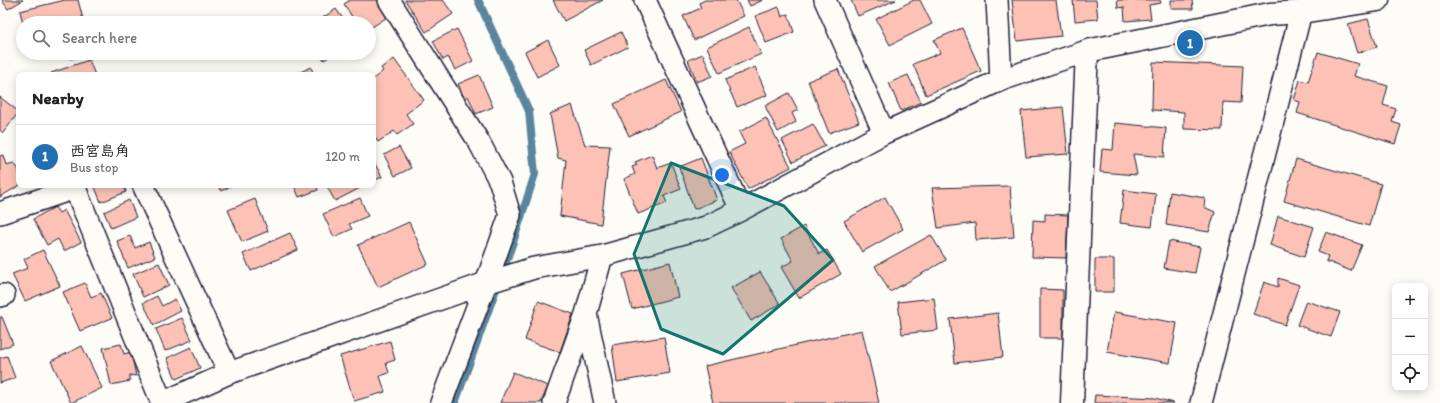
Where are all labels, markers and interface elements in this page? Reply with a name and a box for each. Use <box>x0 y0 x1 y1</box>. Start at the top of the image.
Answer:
search box <box>16 16 376 60</box>
icon: search <box>30 27 52 49</box>
pin: 1 <box>1177 28 1203 58</box>
text: Search here <box>62 29 137 47</box>
text: Nearby <box>32 88 84 108</box>
text: 西宮島角 <box>70 142 130 160</box>
text: 1 <box>42 149 48 164</box>
text: 120 m <box>325 149 360 164</box>
text: Bus stop <box>70 160 118 175</box>
your location <box>712 165 732 185</box>
map controls <box>1392 283 1428 391</box>
button: + <box>1392 283 1428 319</box>
button: − <box>1392 319 1428 355</box>
button: locate <box>1392 355 1428 391</box>

